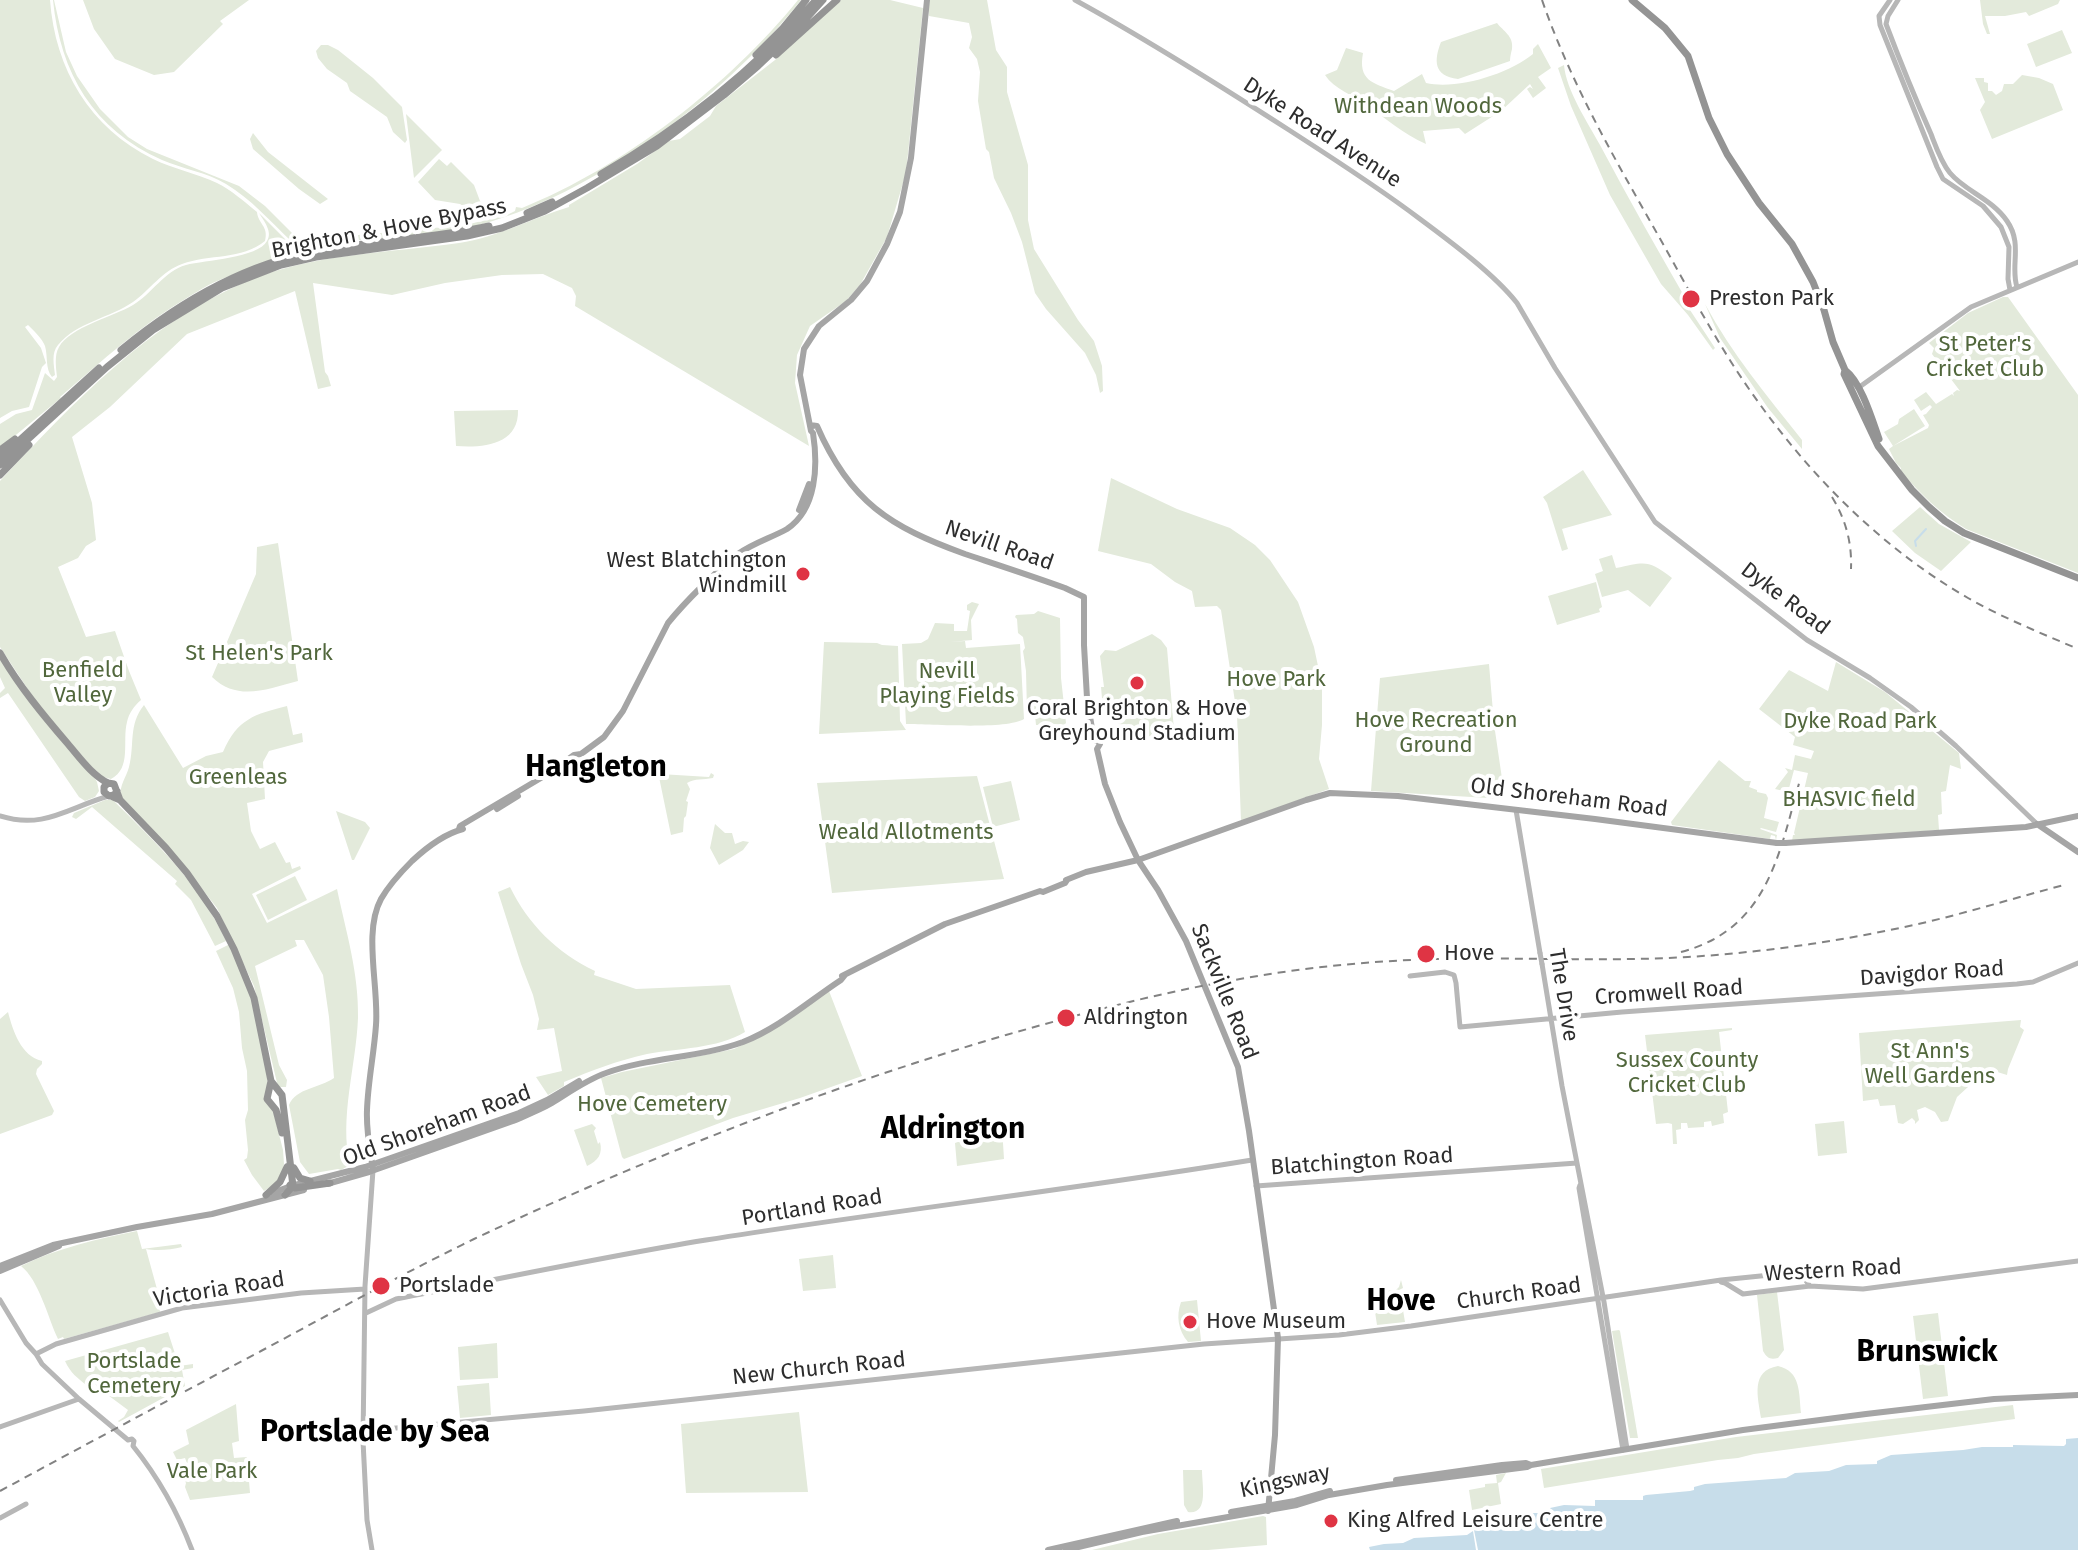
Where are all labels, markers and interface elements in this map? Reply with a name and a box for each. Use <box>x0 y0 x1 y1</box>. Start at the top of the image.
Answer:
street label: Dyke Road Avenue <box>1238 72 1406 194</box>
park label: Withdean Woods <box>1334 94 1502 120</box>
street label: Brighton & Hove Bypass <box>269 193 509 265</box>
place label: Preston Park <box>1709 286 1834 312</box>
marker: Preston Park <box>1680 288 1702 310</box>
park label: St Peter's Cricket Club <box>1926 332 2044 384</box>
street label: Nevill Road <box>941 515 1057 577</box>
place label: West Blatchington Windmill <box>606 548 787 600</box>
street label: Dyke Road <box>1735 557 1835 641</box>
marker: West Blatchington Windmill <box>794 565 812 583</box>
park label: St Helen's Park <box>185 641 333 667</box>
park label: Benfield Valley <box>42 658 124 710</box>
park label: Nevill Playing Fields <box>879 659 1015 710</box>
park label: Hove Park <box>1226 667 1326 693</box>
marker: Coral Brighton & Hove Greyhound Stadium <box>1128 674 1146 692</box>
place label: Coral Brighton & Hove Greyhound Stadium <box>1027 696 1247 748</box>
park label: Hove Recreation Ground <box>1354 708 1518 760</box>
park label: Dyke Road Park <box>1783 709 1937 735</box>
district label: Hangleton <box>525 750 667 786</box>
park label: Greenleas <box>189 765 287 791</box>
street label: Old Shoreham Road <box>1469 773 1669 823</box>
park label: BHASVIC field <box>1782 787 1916 813</box>
park label: Weald Allotments <box>819 820 993 846</box>
street label: Sackville Road <box>1185 920 1263 1064</box>
place label: Hove <box>1444 941 1494 967</box>
marker: Hove <box>1415 943 1437 965</box>
street label: The Drive <box>1543 947 1583 1043</box>
street label: Davigdor Road <box>1859 956 2005 992</box>
street label: Cromwell Road <box>1594 975 1744 1011</box>
place label: Aldrington <box>1084 1005 1188 1031</box>
marker: Aldrington <box>1055 1007 1077 1029</box>
park label: St Ann's Well Gardens <box>1865 1039 1995 1090</box>
park label: Sussex County Cricket Club <box>1616 1048 1758 1100</box>
street label: Old Shoreham Road <box>339 1080 535 1172</box>
park label: Hove Cemetery <box>577 1092 727 1118</box>
district label: Aldrington <box>881 1112 1025 1148</box>
street label: Blatchington Road <box>1270 1142 1454 1182</box>
street label: Portland Road <box>740 1184 884 1232</box>
street label: Western Road <box>1764 1254 1902 1288</box>
street label: Victoria Road <box>151 1267 287 1313</box>
street label: Church Road <box>1455 1272 1583 1316</box>
place label: Portslade <box>399 1273 494 1299</box>
marker: Portslade <box>370 1275 392 1297</box>
district label: Hove <box>1367 1284 1435 1320</box>
place label: Hove Museum <box>1206 1309 1346 1335</box>
marker: Hove Museum <box>1181 1313 1199 1331</box>
district label: Brunswick <box>1856 1335 1998 1371</box>
street label: New Church Road <box>731 1347 907 1391</box>
park label: Portslade Cemetery <box>86 1349 182 1400</box>
district label: Portslade by Sea <box>260 1415 490 1451</box>
park label: Vale Park <box>167 1459 257 1485</box>
street label: Kingsway <box>1238 1460 1332 1504</box>
place label: King Alfred Leisure Centre <box>1347 1508 1603 1534</box>
marker: King Alfred Leisure Centre <box>1322 1512 1340 1530</box>

